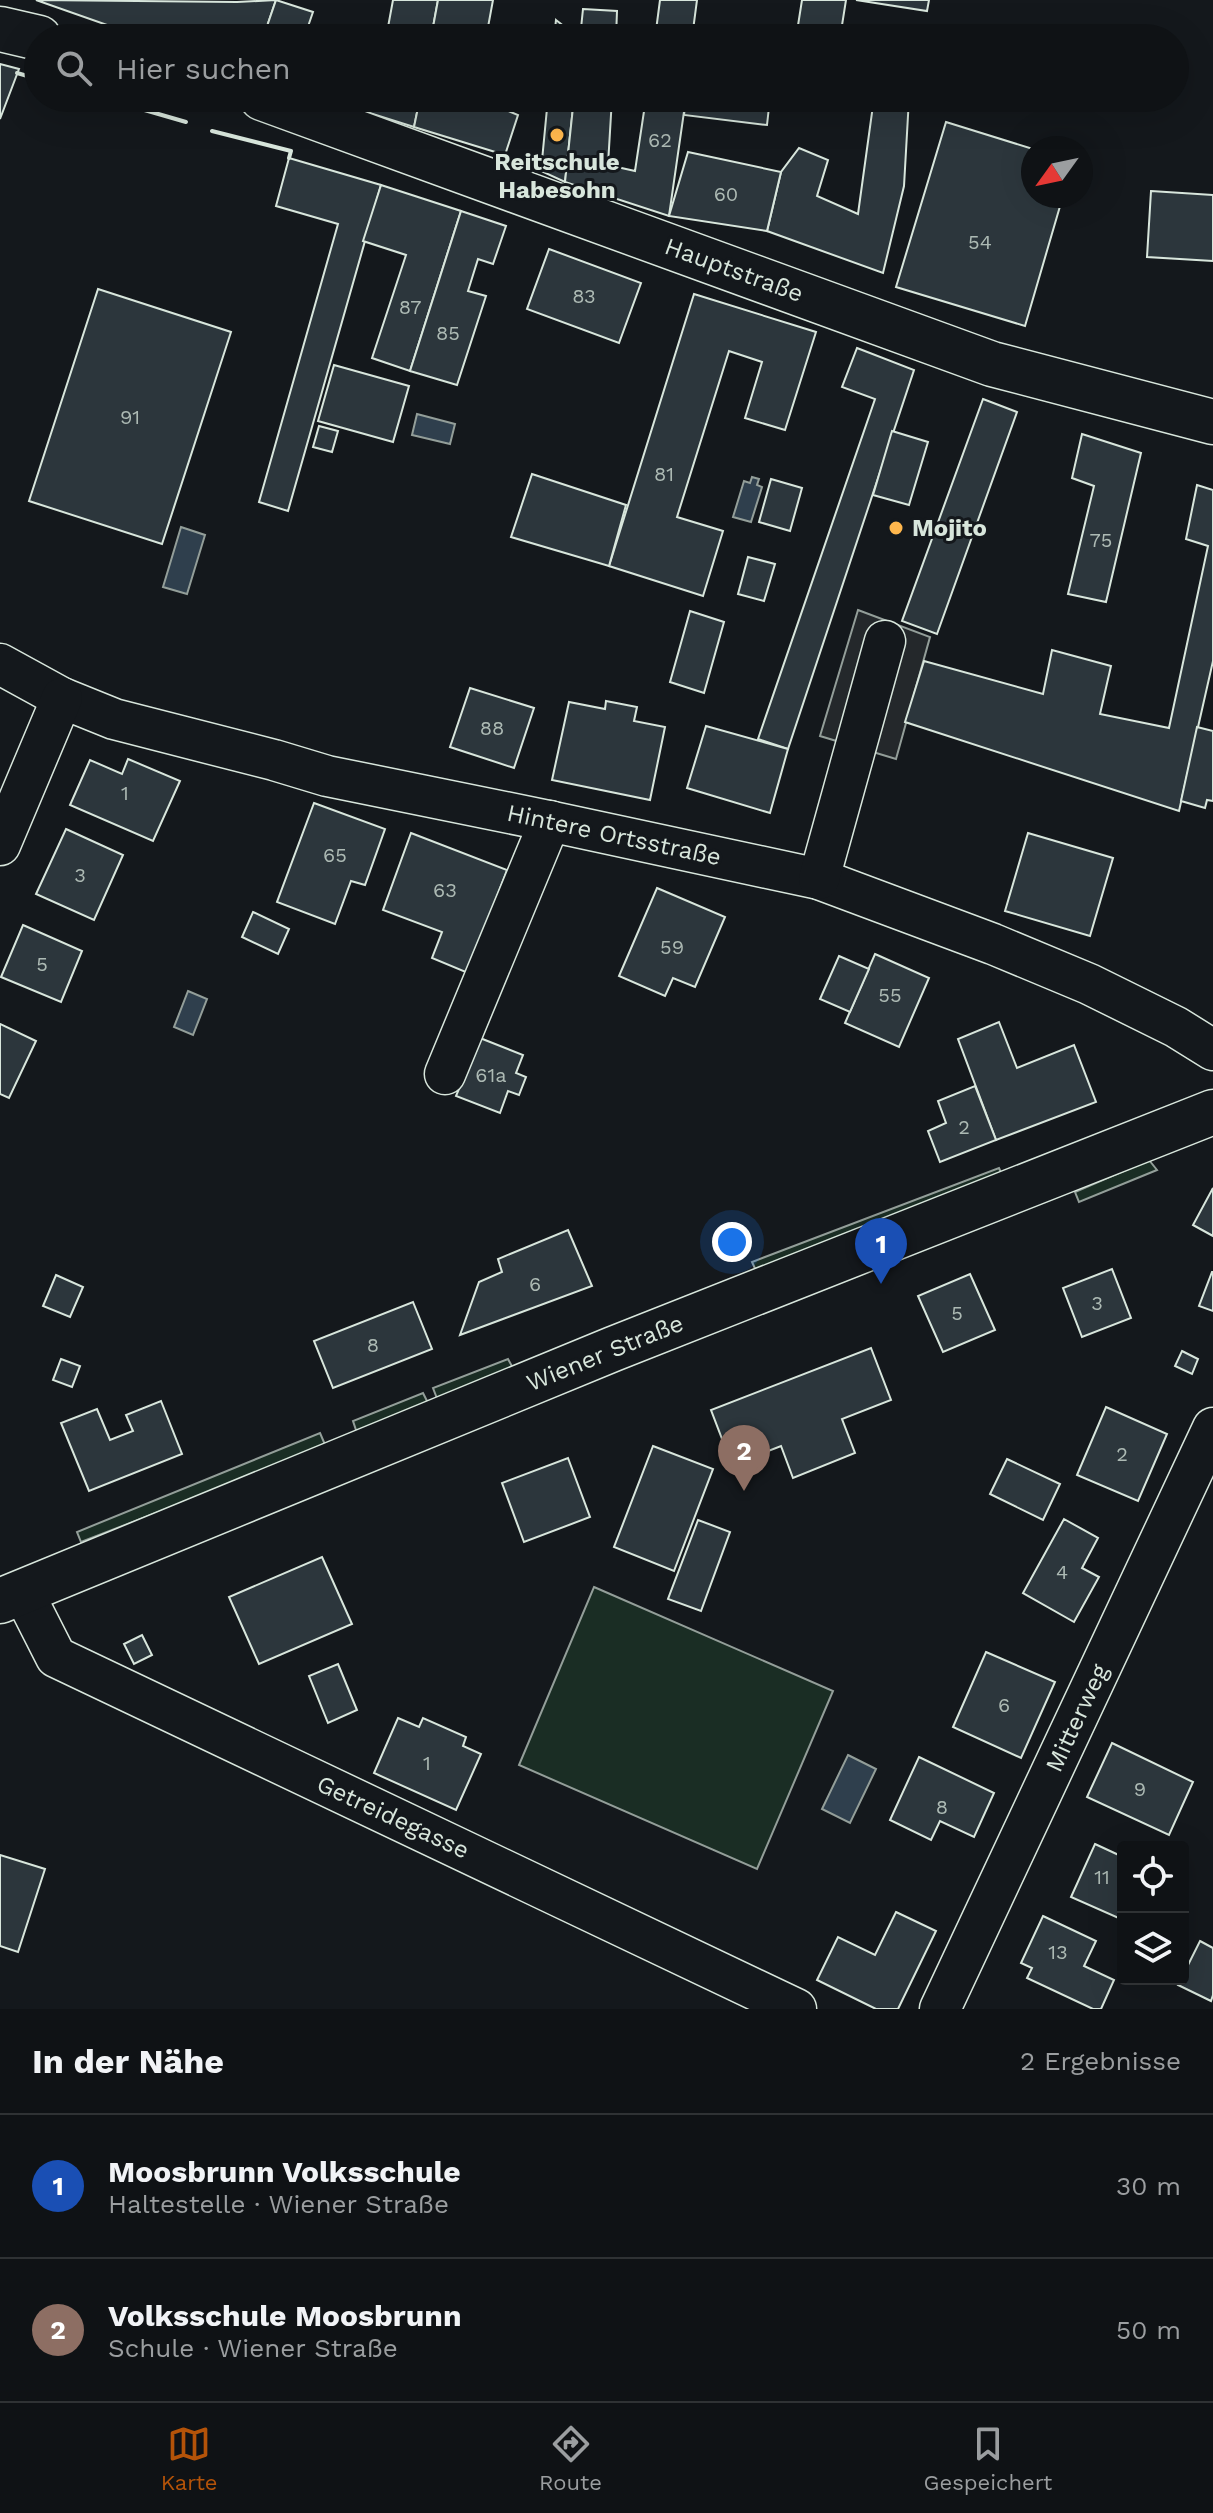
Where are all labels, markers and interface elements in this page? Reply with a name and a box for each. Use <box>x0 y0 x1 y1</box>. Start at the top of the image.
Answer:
search box <box>24 24 1189 112</box>
icon: search <box>52 46 96 90</box>
text: Hier suchen <box>116 51 291 86</box>
marker: Reitschule Habesohn <box>548 126 566 144</box>
house number: 62 <box>648 128 672 152</box>
north arrow <box>1021 136 1093 208</box>
place label: Reitschule Habesohn <box>494 148 620 204</box>
house number: 60 <box>714 182 738 206</box>
house number: 54 <box>968 230 992 254</box>
street label: Hauptstraße <box>661 232 807 308</box>
house number: 83 <box>572 284 596 308</box>
house number: 87 <box>399 295 421 319</box>
house number: 85 <box>436 321 460 345</box>
house number: 91 <box>120 405 140 429</box>
house number: 81 <box>654 462 674 486</box>
place label: Mojito <box>912 514 987 542</box>
marker: Mojito <box>887 519 905 537</box>
house number: 75 <box>1090 528 1112 552</box>
house number: 88 <box>480 716 504 740</box>
house number: 1 <box>121 781 129 805</box>
street label: Hintere Ortsstraße <box>504 799 724 871</box>
house number: 65 <box>323 843 347 867</box>
house number: 3 <box>74 863 86 887</box>
house number: 63 <box>433 878 457 902</box>
house number: 59 <box>660 935 684 959</box>
house number: 5 <box>36 952 48 976</box>
house number: 55 <box>878 983 902 1007</box>
house number: 61a <box>475 1063 507 1087</box>
house number: 2 <box>958 1115 970 1139</box>
pin: 1 <box>855 1218 907 1284</box>
your location <box>712 1222 752 1262</box>
house number: 6 <box>529 1272 541 1296</box>
house number: 3 <box>1091 1291 1103 1315</box>
house number: 5 <box>951 1301 963 1325</box>
street label: Wiener Straße <box>523 1309 687 1397</box>
house number: 8 <box>367 1333 379 1357</box>
pin: 2 <box>718 1425 770 1491</box>
house number: 2 <box>1116 1442 1128 1466</box>
house number: 4 <box>1056 1560 1068 1584</box>
street label: Mitterweg <box>1040 1660 1114 1776</box>
house number: 6 <box>998 1693 1010 1717</box>
house number: 1 <box>423 1751 431 1775</box>
street label: Getreidegasse <box>312 1769 474 1865</box>
house number: 9 <box>1134 1777 1146 1801</box>
house number: 8 <box>936 1795 948 1819</box>
map controls <box>1117 1841 1189 1985</box>
button: locate <box>1117 1841 1189 1913</box>
house number: 11 <box>1094 1865 1110 1889</box>
button: layers <box>1117 1913 1189 1985</box>
house number: 13 <box>1048 1940 1068 1964</box>
text: In der Nähe <box>32 2041 224 2081</box>
text: 2 Ergebnisse <box>1020 2046 1181 2076</box>
text: Moosbrunn Volksschule <box>108 2154 461 2189</box>
text: 1 <box>52 2171 64 2201</box>
text: 30 m <box>1116 2171 1181 2201</box>
text: Haltestelle · Wiener Straße <box>108 2189 449 2219</box>
text: Volksschule Moosbrunn <box>108 2298 462 2333</box>
text: 2 <box>50 2315 66 2345</box>
text: 50 m <box>1116 2315 1181 2345</box>
text: Schule · Wiener Straße <box>108 2333 398 2363</box>
tab: Karte <box>161 2422 218 2495</box>
tab: Route <box>539 2422 602 2495</box>
tab: Gespeichert <box>924 2422 1052 2495</box>

